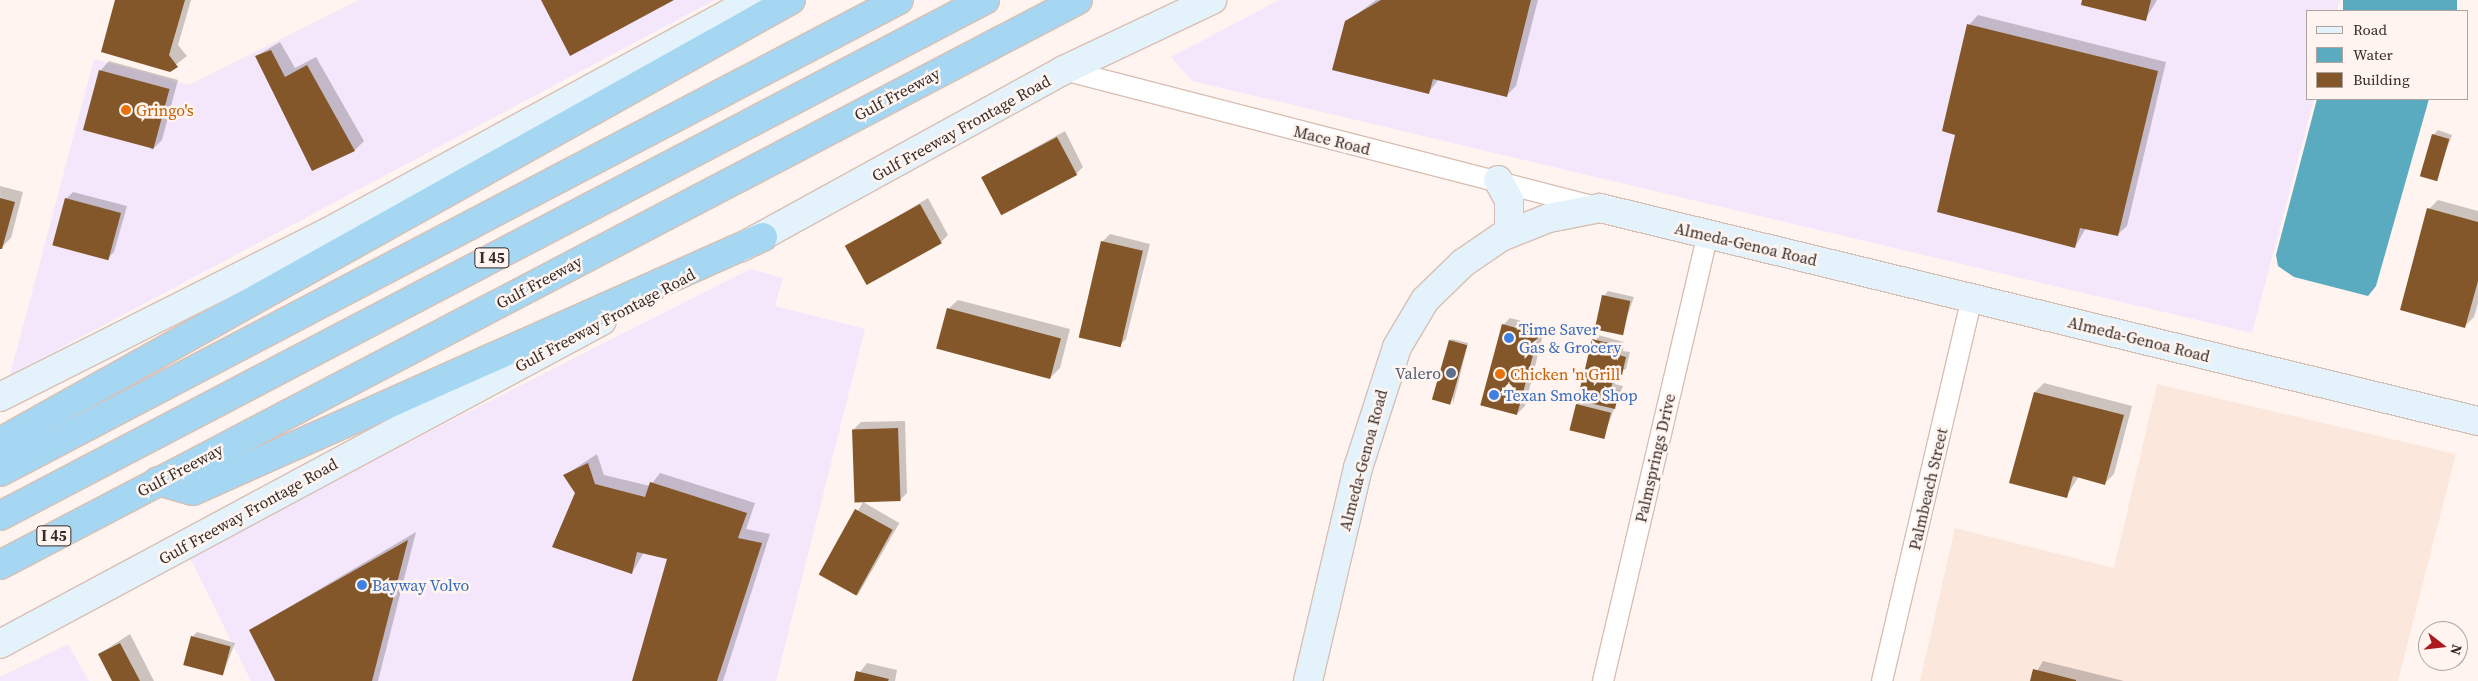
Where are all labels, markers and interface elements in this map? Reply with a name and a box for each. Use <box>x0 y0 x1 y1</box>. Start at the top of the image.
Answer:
legend <box>2306 10 2468 100</box>
text: Road <box>2353 19 2387 40</box>
text: Water <box>2353 44 2393 65</box>
street label: Gulf Freeway <box>851 63 943 125</box>
text: Building <box>2353 69 2410 90</box>
street label: Gulf Freeway Frontage Road <box>868 71 1054 185</box>
place label: Gringo's <box>136 100 194 120</box>
marker: Gringo's <box>120 104 132 116</box>
street label: Mace Road <box>1292 121 1372 159</box>
street label: Almeda-Genoa Road <box>1673 218 1819 270</box>
road number: I 45 <box>473 246 511 270</box>
street label: Gulf Freeway <box>493 251 585 313</box>
street label: Gulf Freeway Frontage Road <box>512 264 698 376</box>
street label: Almeda-Genoa Road <box>2066 312 2212 366</box>
place label: Time Saver Gas & Grocery <box>1519 319 1621 357</box>
marker: Time Saver Gas & Grocery <box>1503 332 1515 344</box>
place label: Valero <box>1395 363 1441 383</box>
place label: Chicken 'n Grill <box>1510 364 1620 384</box>
marker: Valero <box>1445 367 1457 379</box>
marker: Chicken 'n Grill <box>1494 368 1506 380</box>
place label: Texan Smoke Shop <box>1504 385 1638 405</box>
street label: Almeda-Genoa Road <box>1335 387 1391 533</box>
marker: Texan Smoke Shop <box>1488 389 1500 401</box>
street label: Palmsprings Drive <box>1631 392 1679 524</box>
street label: Palmbeach Street <box>1905 426 1951 552</box>
street label: Gulf Freeway <box>134 439 226 501</box>
street label: Gulf Freeway Frontage Road <box>155 454 341 568</box>
road number: I 45 <box>35 524 73 548</box>
place label: Bayway Volvo <box>372 575 470 595</box>
marker: Bayway Volvo <box>356 579 368 591</box>
north arrow <box>2418 621 2468 671</box>
text: N <box>2445 642 2467 658</box>

